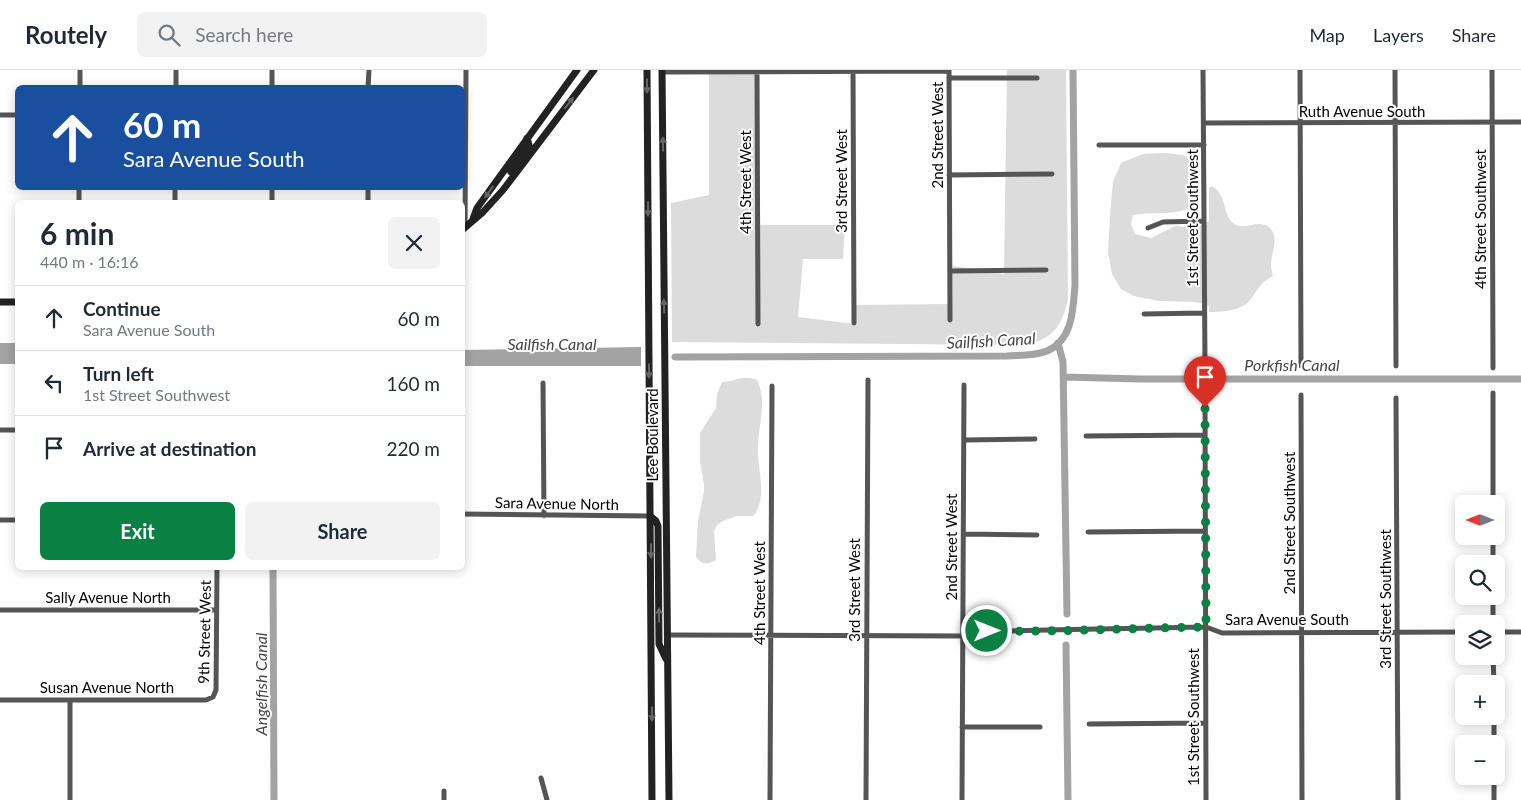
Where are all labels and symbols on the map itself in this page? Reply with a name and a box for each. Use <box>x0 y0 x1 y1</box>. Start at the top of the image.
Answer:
one-way arrow <box>643 78 651 94</box>
street label: 2nd Street West <box>928 81 946 188</box>
one-way arrow <box>563 97 574 110</box>
street label: Ruth Avenue South <box>1299 102 1425 120</box>
street label: 4th Street West <box>736 129 754 234</box>
street label: 3rd Street West <box>832 129 850 233</box>
one-way arrow <box>659 135 667 151</box>
street label: 1st Street Southwest <box>1183 148 1201 287</box>
street label: 4th Street Southwest <box>1471 148 1489 289</box>
one-way arrow <box>484 185 494 199</box>
one-way arrow <box>644 201 652 217</box>
one-way arrow <box>660 298 668 314</box>
water label: Sailfish Canal <box>946 328 1036 352</box>
water label: Sailfish Canal <box>507 334 597 353</box>
water label: Porkfish Canal <box>1244 355 1340 374</box>
pin <box>1184 356 1226 407</box>
one-way arrow <box>645 363 653 379</box>
street label: Lee Boulevard <box>643 388 661 482</box>
street label: 2nd Street Southwest <box>1280 451 1298 594</box>
street label: Sara Avenue North <box>495 493 619 513</box>
street label: 2nd Street West <box>942 493 960 600</box>
north arrow <box>1455 495 1505 545</box>
street label: 3rd Street Southwest <box>1376 529 1394 669</box>
street label: 3rd Street West <box>845 538 863 642</box>
street label: 4th Street West <box>750 540 768 645</box>
one-way arrow <box>647 543 655 559</box>
street label: 9th Street West <box>194 579 214 684</box>
street label: Sally Avenue North <box>45 588 171 606</box>
position arrow <box>960 604 1012 656</box>
one-way arrow <box>655 606 663 622</box>
street label: Sara Avenue South <box>1225 610 1349 628</box>
water label: Angelfish Canal <box>251 632 270 736</box>
street label: 1st Street Southwest <box>1184 647 1202 786</box>
street label: Susan Avenue North <box>40 678 174 696</box>
one-way arrow <box>648 706 656 722</box>

